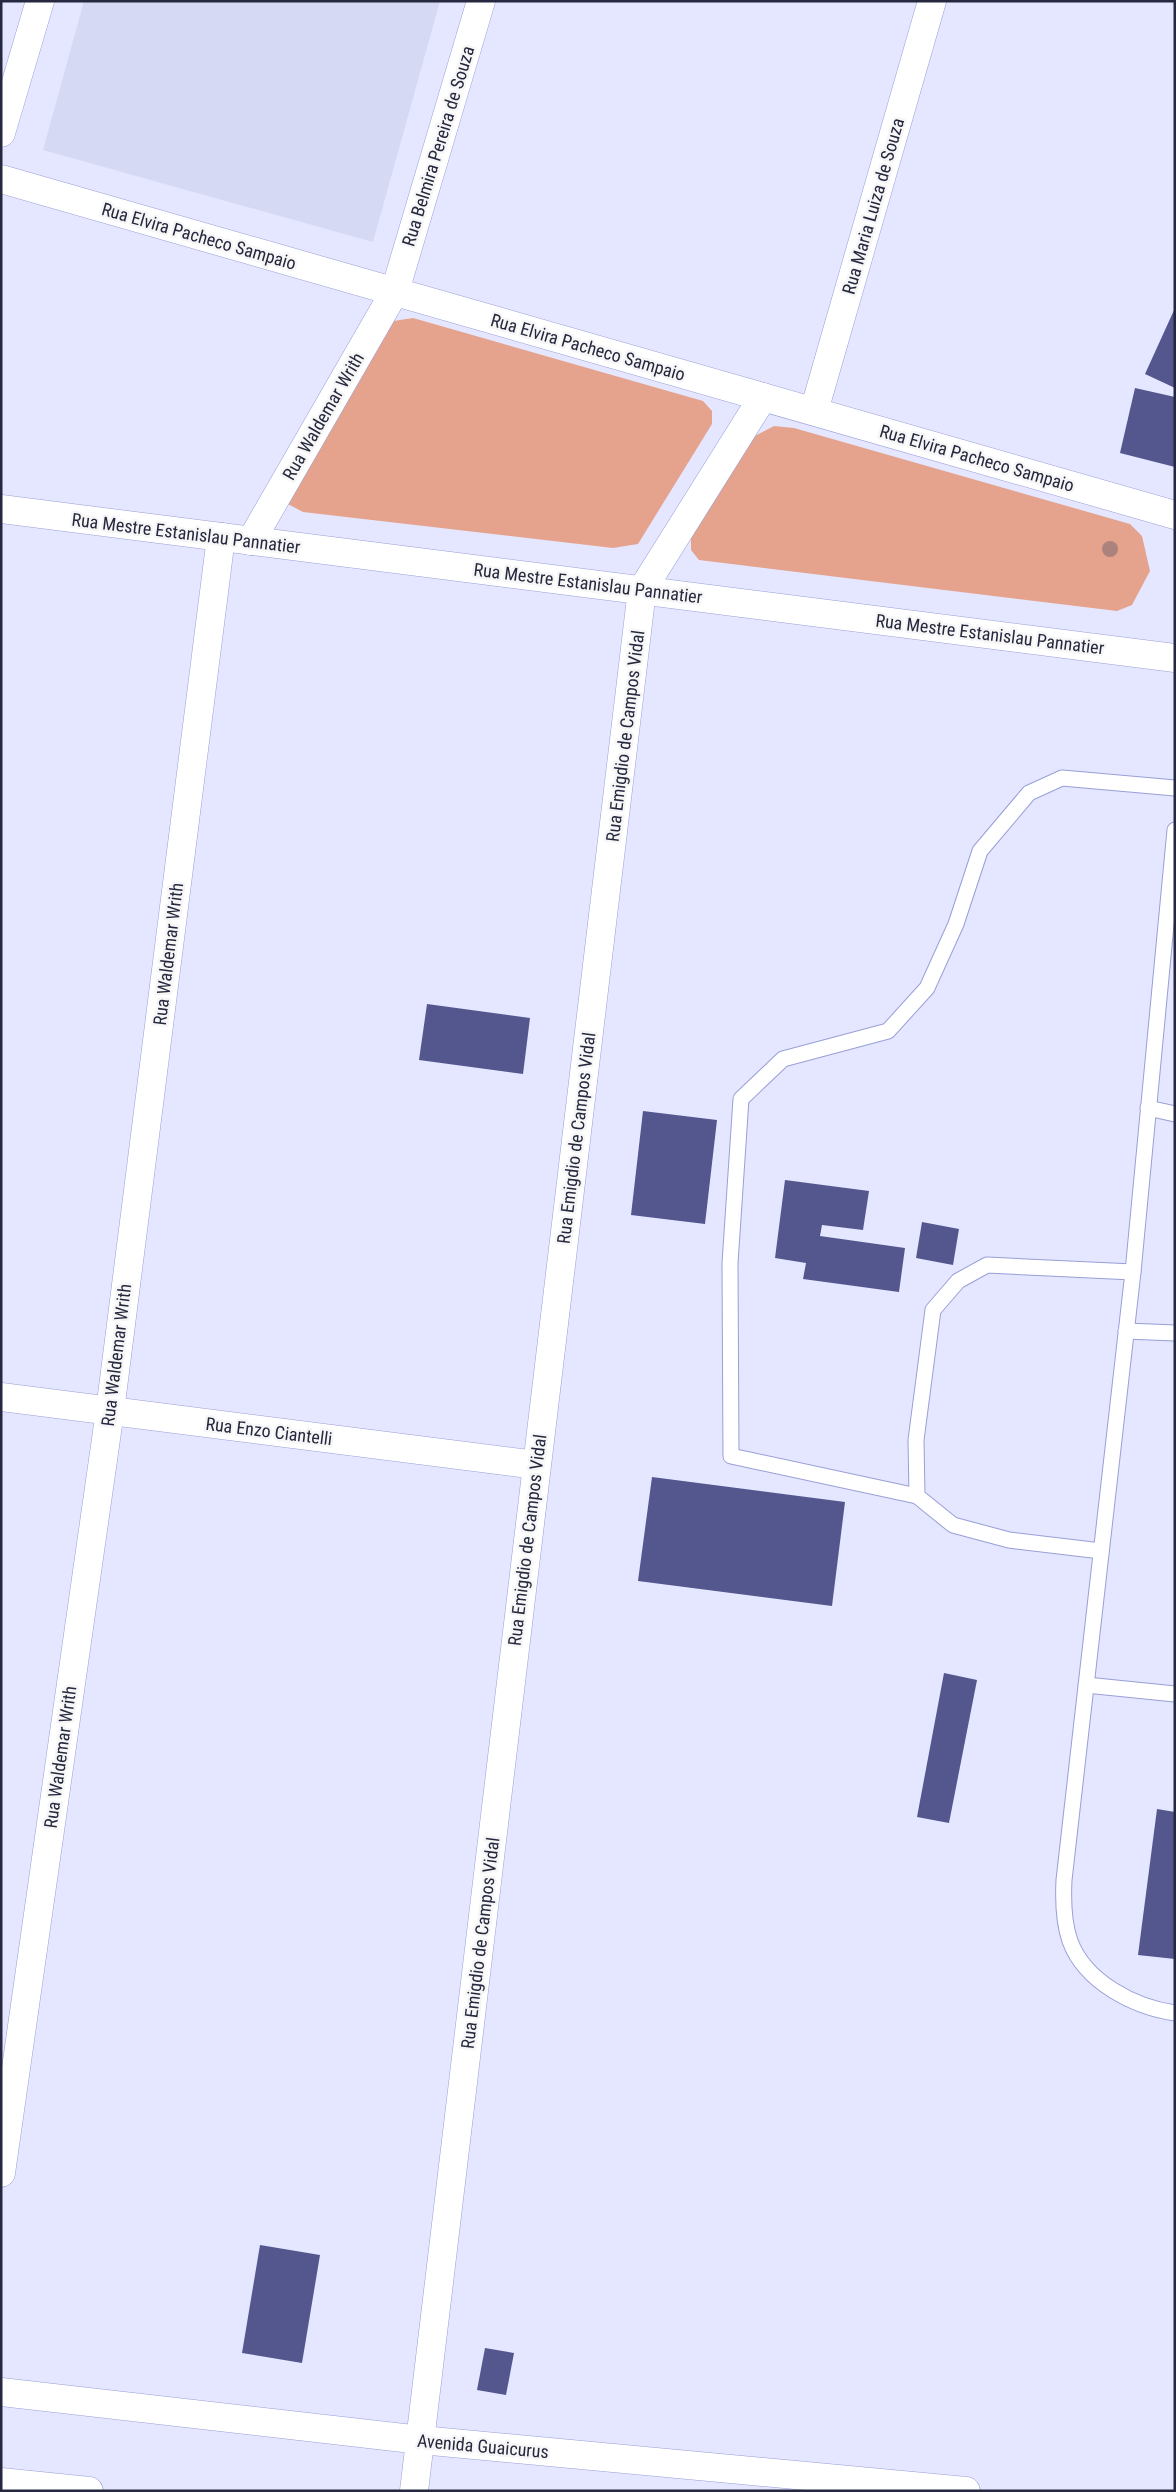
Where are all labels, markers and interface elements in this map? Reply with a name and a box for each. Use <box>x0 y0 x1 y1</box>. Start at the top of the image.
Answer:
street label: Rua Belmira Pereira de Souza <box>398 43 478 249</box>
street label: Rua Maria Luiza de Souza <box>838 115 908 297</box>
street label: Rua Elvira Pacheco Sampaio <box>99 198 299 274</box>
street label: Rua Elvira Pacheco Sampaio <box>488 309 688 385</box>
street label: Rua Waldemar Writh <box>278 349 368 483</box>
street label: Rua Elvira Pacheco Sampaio <box>877 420 1077 496</box>
street label: Rua Mestre Estanislau Pannatier <box>71 509 302 558</box>
street label: Rua Mestre Estanislau Pannatier <box>473 559 704 608</box>
street label: Rua Mestre Estanislau Pannatier <box>875 610 1106 659</box>
street label: Rua Emigdio de Campos Vidal <box>602 629 648 843</box>
street label: Rua Waldemar Writh <box>149 882 187 1026</box>
street label: Rua Emigdio de Campos Vidal <box>553 1031 599 1245</box>
street label: Rua Waldemar Writh <box>97 1283 135 1427</box>
street label: Rua Enzo Ciantelli <box>204 1413 334 1449</box>
street label: Rua Emigdio de Campos Vidal <box>504 1433 550 1647</box>
street label: Rua Waldemar Writh <box>40 1684 80 1830</box>
street label: Rua Emigdio de Campos Vidal <box>457 1836 503 2050</box>
street label: Avenida Guaicurus <box>416 2430 550 2462</box>

